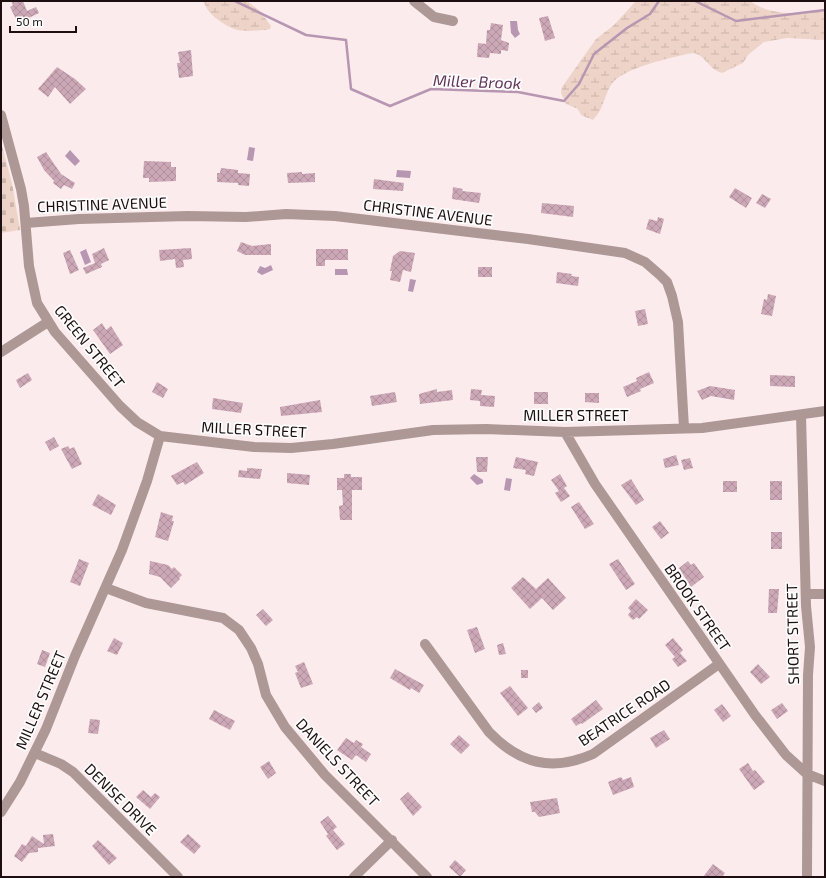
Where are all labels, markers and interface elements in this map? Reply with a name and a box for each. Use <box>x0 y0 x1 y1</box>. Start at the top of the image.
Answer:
scale bar <box>10 8 76 34</box>
text: 50 m <box>16 14 43 28</box>
water label: Miller Brook <box>433 70 521 92</box>
street label: CHRISTINE AVENUE <box>37 193 167 215</box>
street label: CHRISTINE AVENUE <box>362 195 494 229</box>
street label: GREEN STREET <box>51 301 129 391</box>
street label: MILLER STREET <box>523 406 629 424</box>
street label: MILLER STREET <box>201 417 307 441</box>
street label: BROOK STREET <box>661 560 735 654</box>
street label: SHORT STREET <box>782 583 802 685</box>
street label: MILLER STREET <box>11 648 69 752</box>
street label: BEATRICE ROAD <box>575 675 673 749</box>
street label: DANIELS STREET <box>293 714 383 810</box>
street label: DENISE DRIVE <box>81 759 161 839</box>

